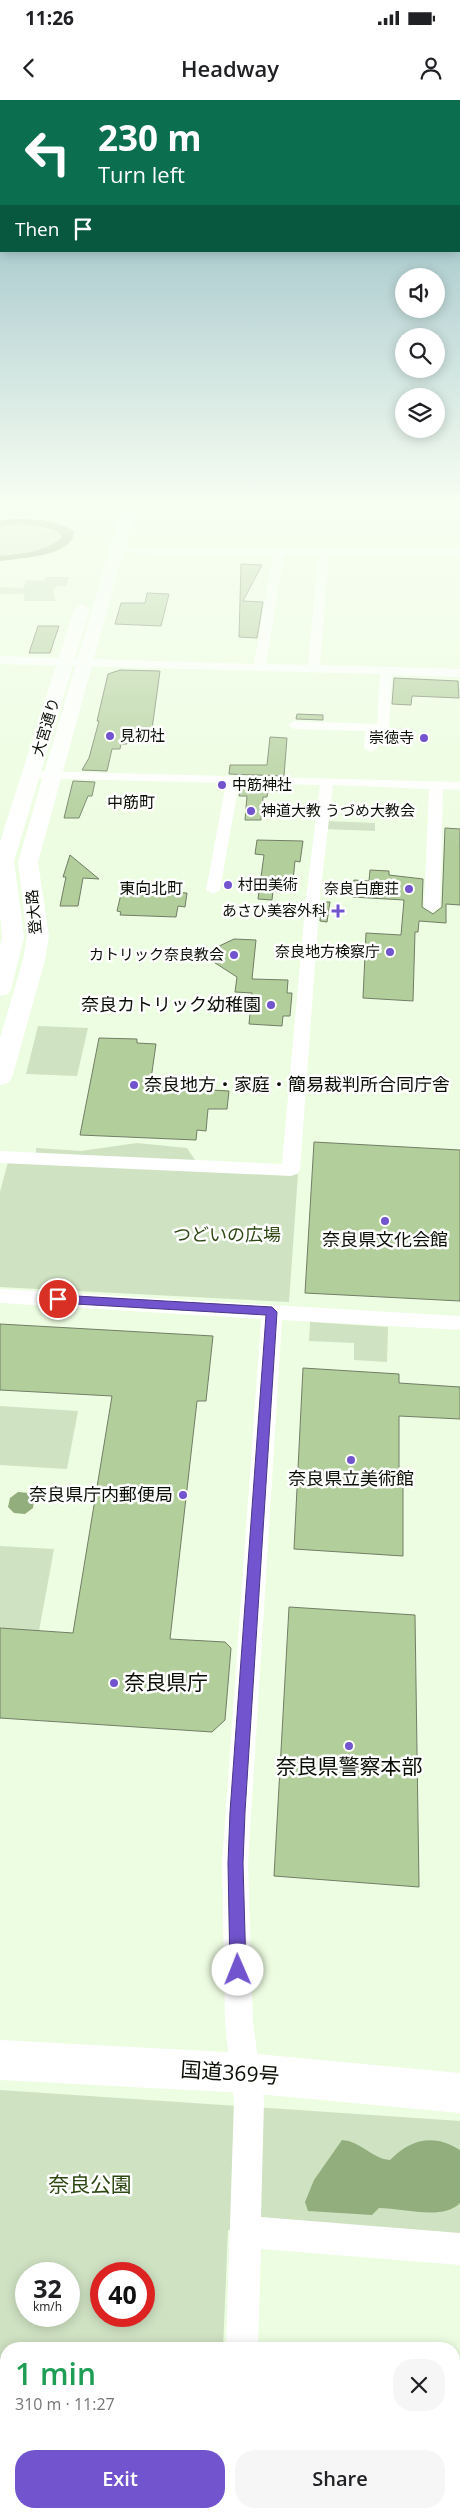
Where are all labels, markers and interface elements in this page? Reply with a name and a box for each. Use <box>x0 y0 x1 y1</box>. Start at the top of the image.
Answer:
text: 11:26 <box>25 5 74 31</box>
text: Headway <box>181 53 279 83</box>
icon: back <box>15 54 43 82</box>
icon: person <box>417 54 445 82</box>
text: 230 m <box>98 114 202 161</box>
icon: left <box>15 120 80 185</box>
text: Turn left <box>98 159 185 189</box>
icon: arrive <box>69 215 97 243</box>
text: Then <box>15 216 59 242</box>
map controls <box>395 268 445 438</box>
button: sound <box>395 268 445 318</box>
button: search <box>395 328 445 378</box>
button: layers <box>395 388 445 438</box>
street label: 大宮通り <box>27 695 63 758</box>
place label: 見初社 <box>120 725 165 745</box>
place label: 崇徳寺 <box>369 727 414 747</box>
marker: 見初社 <box>104 730 116 742</box>
marker: 崇徳寺 <box>418 732 430 744</box>
place label: 中筋神社 <box>232 774 292 794</box>
marker: 中筋神社 <box>216 779 228 791</box>
district label: 中筋町 <box>107 791 155 813</box>
place label: 神道大教 うづめ大教会 <box>261 800 415 820</box>
marker: 神道大教 うづめ大教会 <box>245 805 257 817</box>
place label: 村田美術 <box>238 874 298 894</box>
district label: 東向北町 <box>119 877 183 899</box>
place label: 奈良白鹿荘 <box>324 878 399 898</box>
marker: 村田美術 <box>222 879 234 891</box>
marker: 奈良白鹿荘 <box>403 883 415 895</box>
street label: 登大路 <box>21 889 45 935</box>
place label: あさひ美容外科 <box>222 900 327 920</box>
marker: あさひ美容外科 <box>331 904 345 918</box>
place label: 奈良地方検察庁 <box>275 941 380 961</box>
place label: カトリック奈良教会 <box>89 944 224 964</box>
marker: 奈良地方検察庁 <box>384 946 396 958</box>
marker: カトリック奈良教会 <box>228 949 240 961</box>
place label: 奈良カトリック幼稚園 <box>81 992 261 1016</box>
marker: 奈良カトリック幼稚園 <box>265 999 277 1011</box>
place label: 奈良地方・家庭・簡易裁判所合同庁舎 <box>144 1072 450 1096</box>
marker: 奈良地方・家庭・簡易裁判所合同庁舎 <box>128 1079 140 1091</box>
marker: 奈良県文化会館 <box>379 1215 391 1227</box>
park label: つどいの広場 <box>173 1222 281 1246</box>
place label: 奈良県文化会館 <box>322 1227 448 1251</box>
pin <box>37 1278 79 1320</box>
icon: arrive <box>44 1285 72 1313</box>
marker: 奈良県立美術館 <box>345 1454 357 1466</box>
place label: 奈良県立美術館 <box>288 1466 414 1490</box>
place label: 奈良県庁内郵便局 <box>29 1482 173 1506</box>
marker: 奈良県庁内郵便局 <box>177 1489 189 1501</box>
place label: 奈良県庁 <box>124 1668 208 1696</box>
marker: 奈良県庁 <box>108 1677 120 1689</box>
marker: 奈良県警察本部 <box>343 1740 355 1752</box>
place label: 奈良県警察本部 <box>276 1752 423 1780</box>
position arrow <box>211 1943 263 1995</box>
street label: 国道369号 <box>180 2055 280 2089</box>
park label: 奈良公園 <box>48 2170 132 2198</box>
speed limit sign: 40 <box>90 2262 155 2327</box>
text: 32 <box>33 2271 62 2305</box>
text: km/h <box>33 2298 62 2315</box>
text: 1 min <box>15 2353 96 2394</box>
button: close <box>393 2359 445 2411</box>
text: 310 m · 11:27 <box>15 2393 115 2415</box>
button: Exit <box>15 2450 225 2508</box>
button: Share <box>235 2450 445 2508</box>

